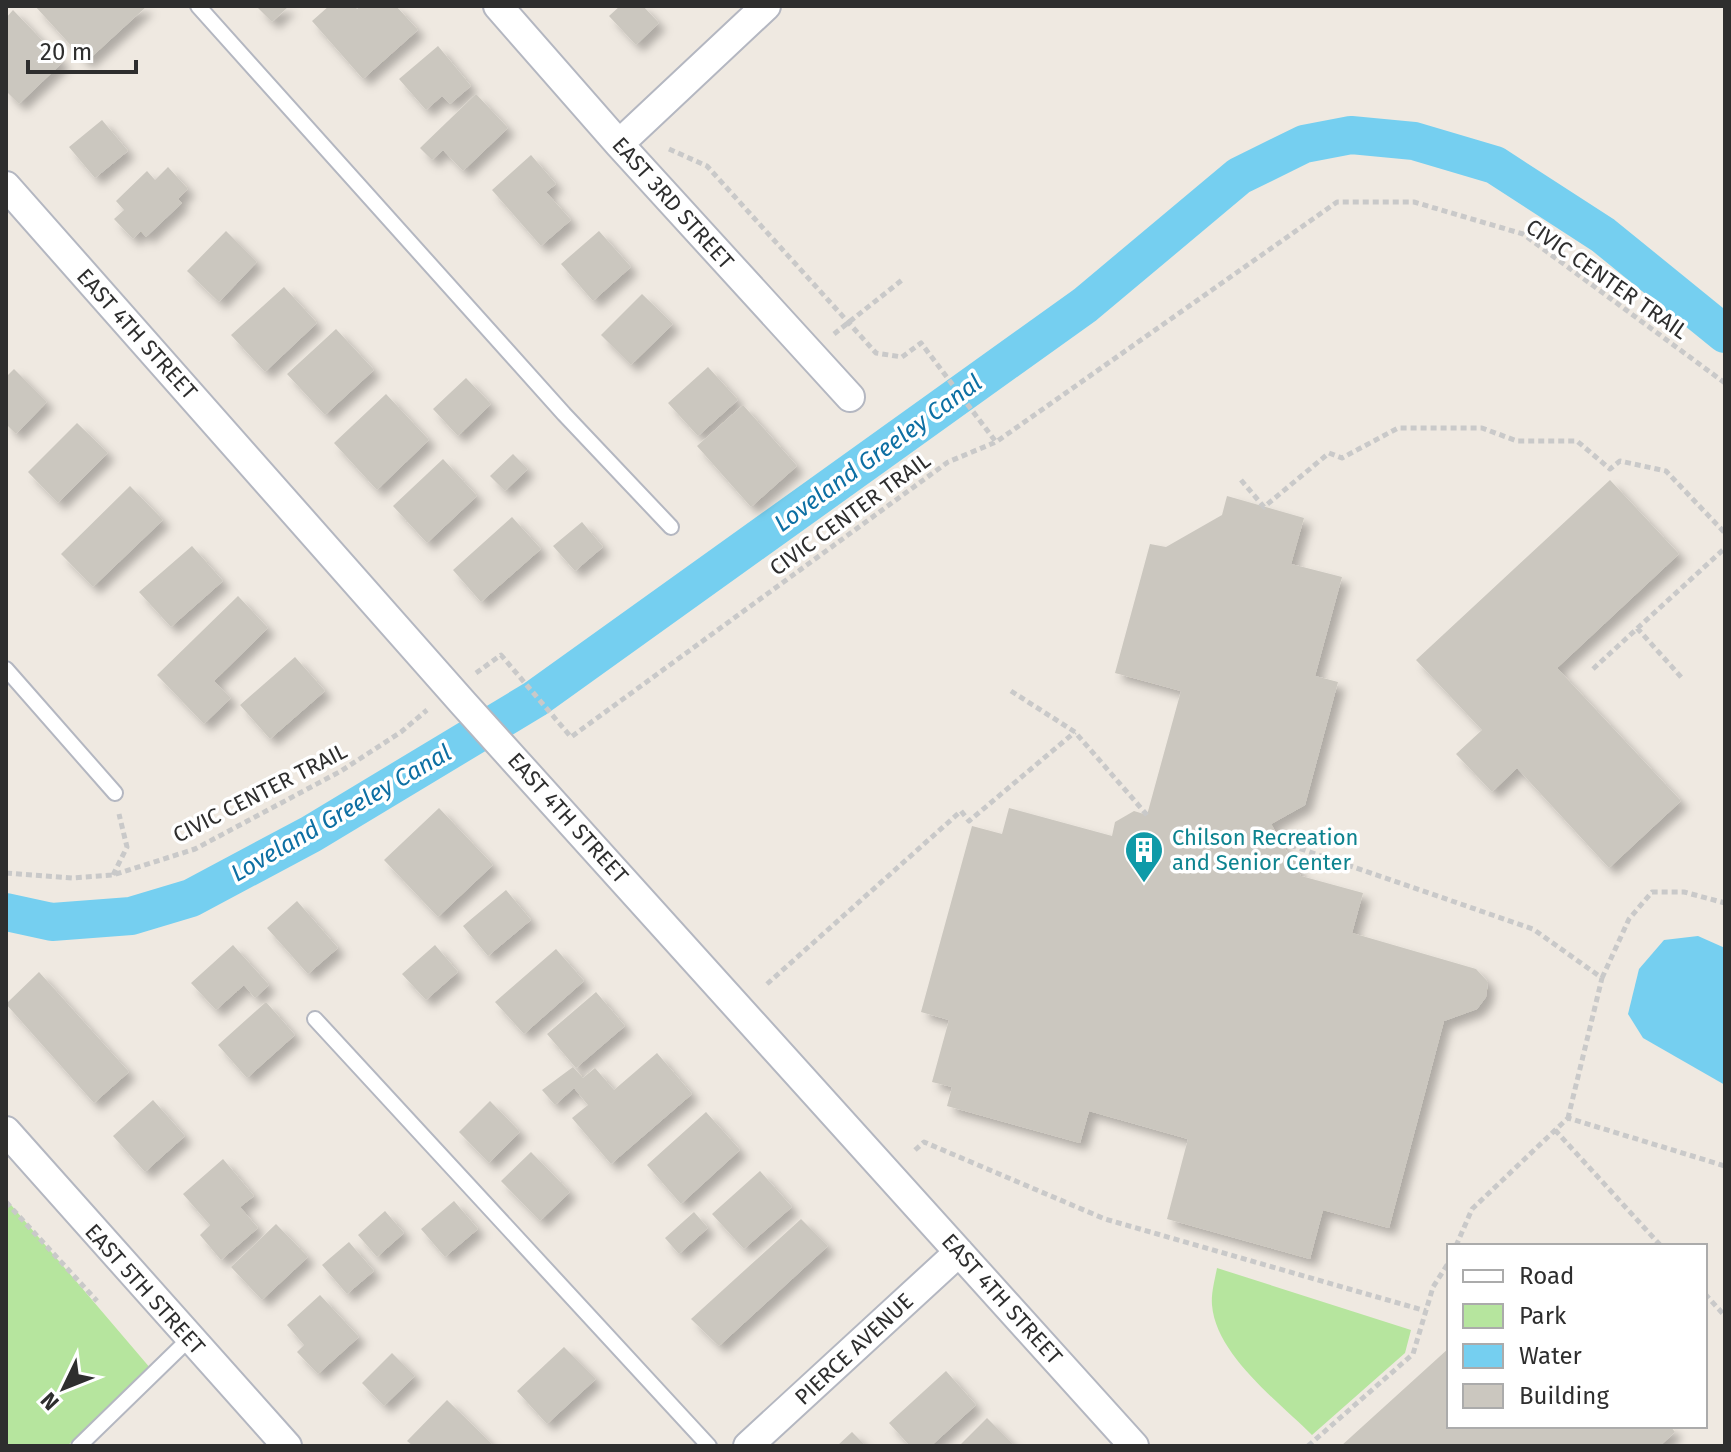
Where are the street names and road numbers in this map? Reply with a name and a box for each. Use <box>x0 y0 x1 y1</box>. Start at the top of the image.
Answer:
street label: EAST 3RD STREET <box>607 131 740 275</box>
street label: CIVIC CENTER TRAIL <box>1521 213 1693 345</box>
street label: EAST 4TH STREET <box>71 263 203 406</box>
street label: CIVIC CENTER TRAIL <box>764 447 936 581</box>
street label: CIVIC CENTER TRAIL <box>168 737 352 849</box>
street label: EAST 4TH STREET <box>502 747 634 890</box>
street label: EAST 5TH STREET <box>79 1218 211 1360</box>
street label: EAST 4TH STREET <box>936 1228 1068 1371</box>
street label: PIERCE AVENUE <box>789 1287 919 1411</box>

